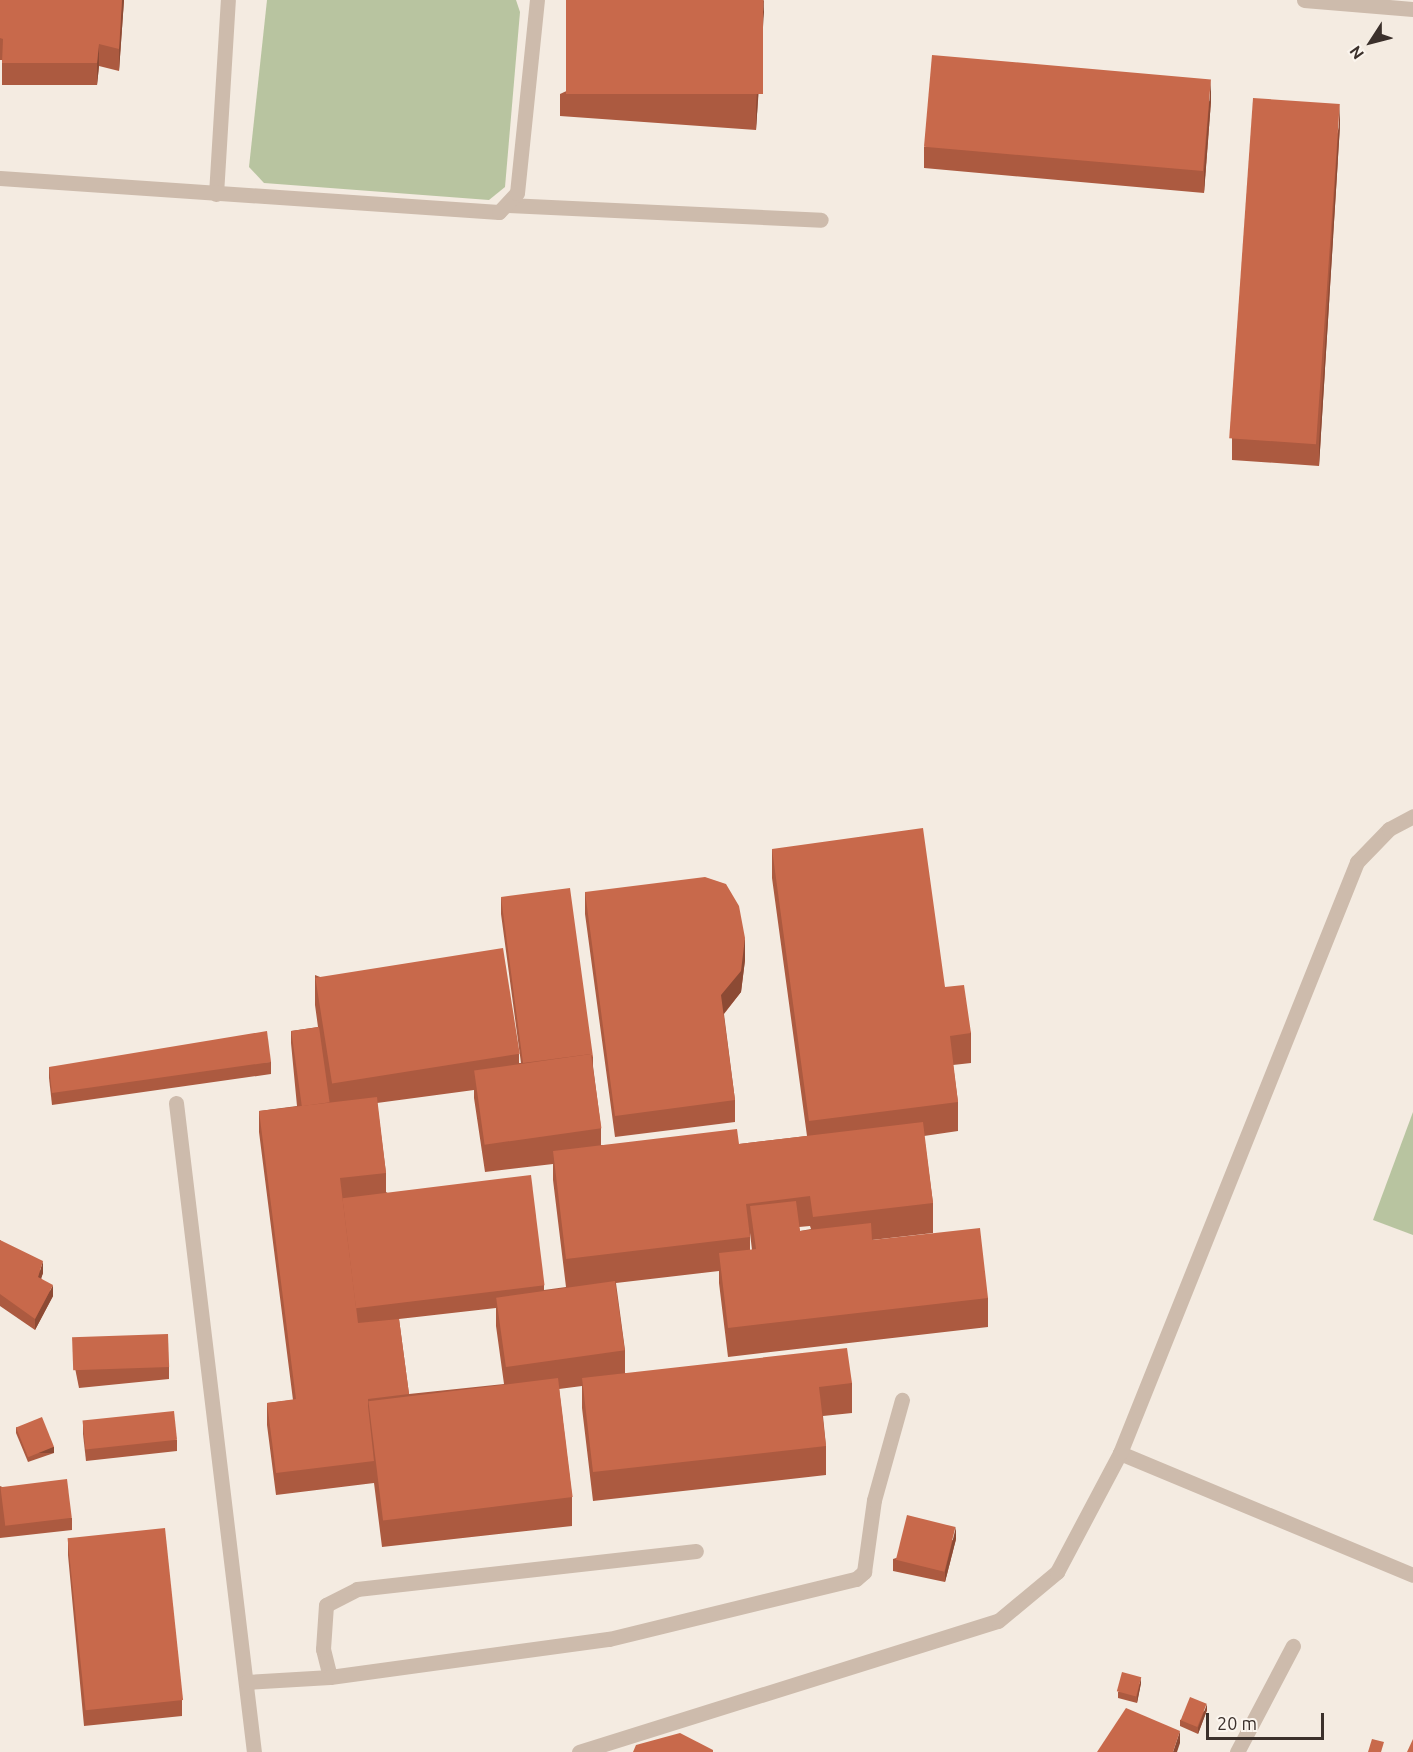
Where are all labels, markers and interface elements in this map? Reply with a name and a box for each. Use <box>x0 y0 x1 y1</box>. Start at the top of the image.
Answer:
north arrow <box>1341 12 1401 72</box>
text: N <box>1346 42 1367 63</box>
scale bar <box>1209 1701 1328 1739</box>
text: 20 m <box>1217 1713 1257 1733</box>

